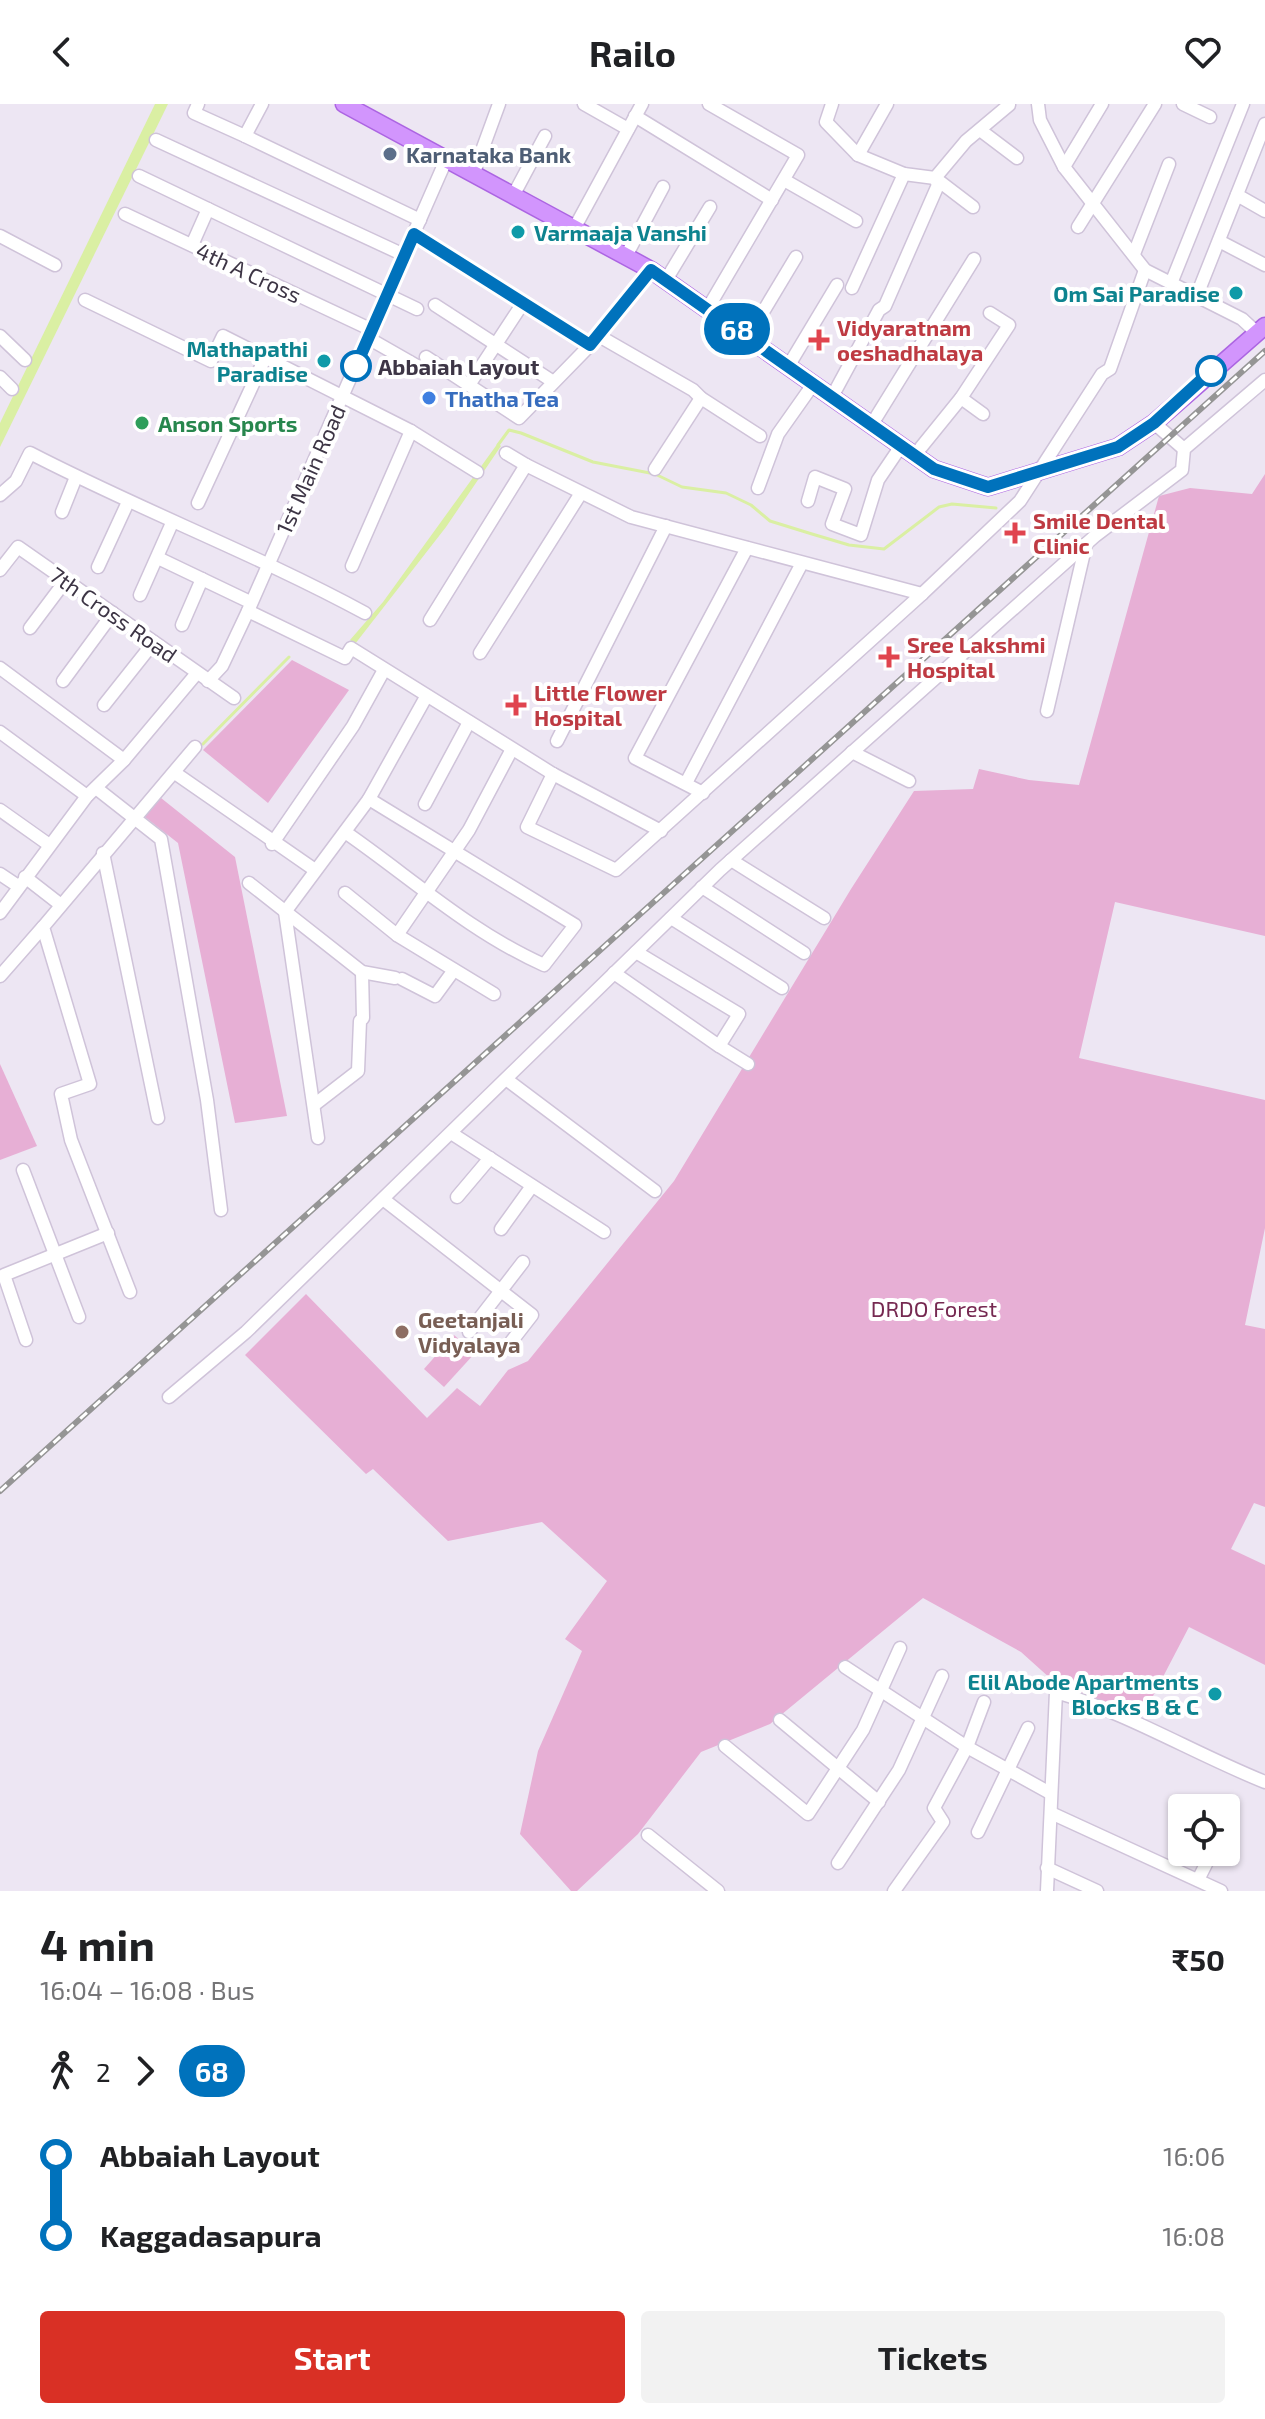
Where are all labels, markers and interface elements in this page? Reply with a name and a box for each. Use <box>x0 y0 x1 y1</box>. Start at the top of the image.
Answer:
icon: back <box>40 30 84 74</box>
icon: heart <box>1181 30 1225 74</box>
text: Railo <box>589 31 676 74</box>
place label: Karnataka Bank <box>406 141 572 167</box>
marker: Karnataka Bank <box>381 145 399 163</box>
place label: Varmaaja Vanshi <box>534 219 707 245</box>
marker: Varmaaja Vanshi <box>509 223 527 241</box>
street label: 4th A Cross <box>192 236 306 308</box>
place label: Om Sai Paradise <box>1053 280 1220 306</box>
marker: Om Sai Paradise <box>1227 284 1245 302</box>
line badge: 68 <box>701 303 773 355</box>
text: 68 <box>720 312 754 346</box>
place label: Vidyaratnam oeshadhalaya <box>837 314 983 366</box>
marker: Vidyaratnam oeshadhalaya <box>808 329 830 351</box>
place label: Mathapathi Paradise <box>186 335 308 386</box>
marker: Abbaiah Layout <box>341 351 371 381</box>
marker: Mathapathi Paradise <box>315 352 333 370</box>
place label: Abbaiah Layout <box>378 353 539 380</box>
unlabelled marker <box>1196 356 1226 386</box>
place label: Thatha Tea <box>445 385 559 411</box>
marker: Thatha Tea <box>420 389 438 407</box>
street label: 1st Main Road <box>270 400 350 538</box>
place label: Anson Sports <box>158 410 297 436</box>
marker: Anson Sports <box>133 414 151 432</box>
place label: Smile Dental Clinic <box>1033 507 1166 558</box>
marker: Smile Dental Clinic <box>1004 522 1026 544</box>
street label: 7th Cross Road <box>46 561 182 667</box>
place label: Sree Lakshmi Hospital <box>907 631 1046 682</box>
marker: Sree Lakshmi Hospital <box>878 646 900 668</box>
place label: Little Flower Hospital <box>534 679 668 730</box>
marker: Little Flower Hospital <box>505 694 527 716</box>
park label: DRDO Forest <box>871 1295 997 1321</box>
place label: Geetanjali Vidyalaya <box>418 1306 524 1358</box>
marker: Geetanjali Vidyalaya <box>393 1323 411 1341</box>
place label: Elil Abode Apartments Blocks B & C <box>968 1668 1199 1719</box>
marker: Elil Abode Apartments Blocks B & C <box>1206 1685 1224 1703</box>
map controls <box>1168 1794 1240 1866</box>
button: locate <box>1168 1794 1240 1866</box>
text: 4 min <box>40 1917 155 1970</box>
text: ₹50 <box>1172 1941 1225 1977</box>
text: 16:04 – 16:08 · Bus <box>40 1974 255 2005</box>
icon: walk <box>40 2049 84 2093</box>
icon: forward <box>123 2049 167 2093</box>
text: 68 <box>195 2054 229 2088</box>
text: 2 <box>96 2056 111 2087</box>
text: Abbaiah Layout <box>100 2137 320 2173</box>
text: 16:06 <box>1163 2140 1225 2171</box>
text: Kaggadasapura <box>100 2217 322 2253</box>
text: 16:08 <box>1162 2220 1225 2251</box>
button: Start <box>40 2311 625 2403</box>
button: Tickets <box>641 2311 1225 2403</box>

